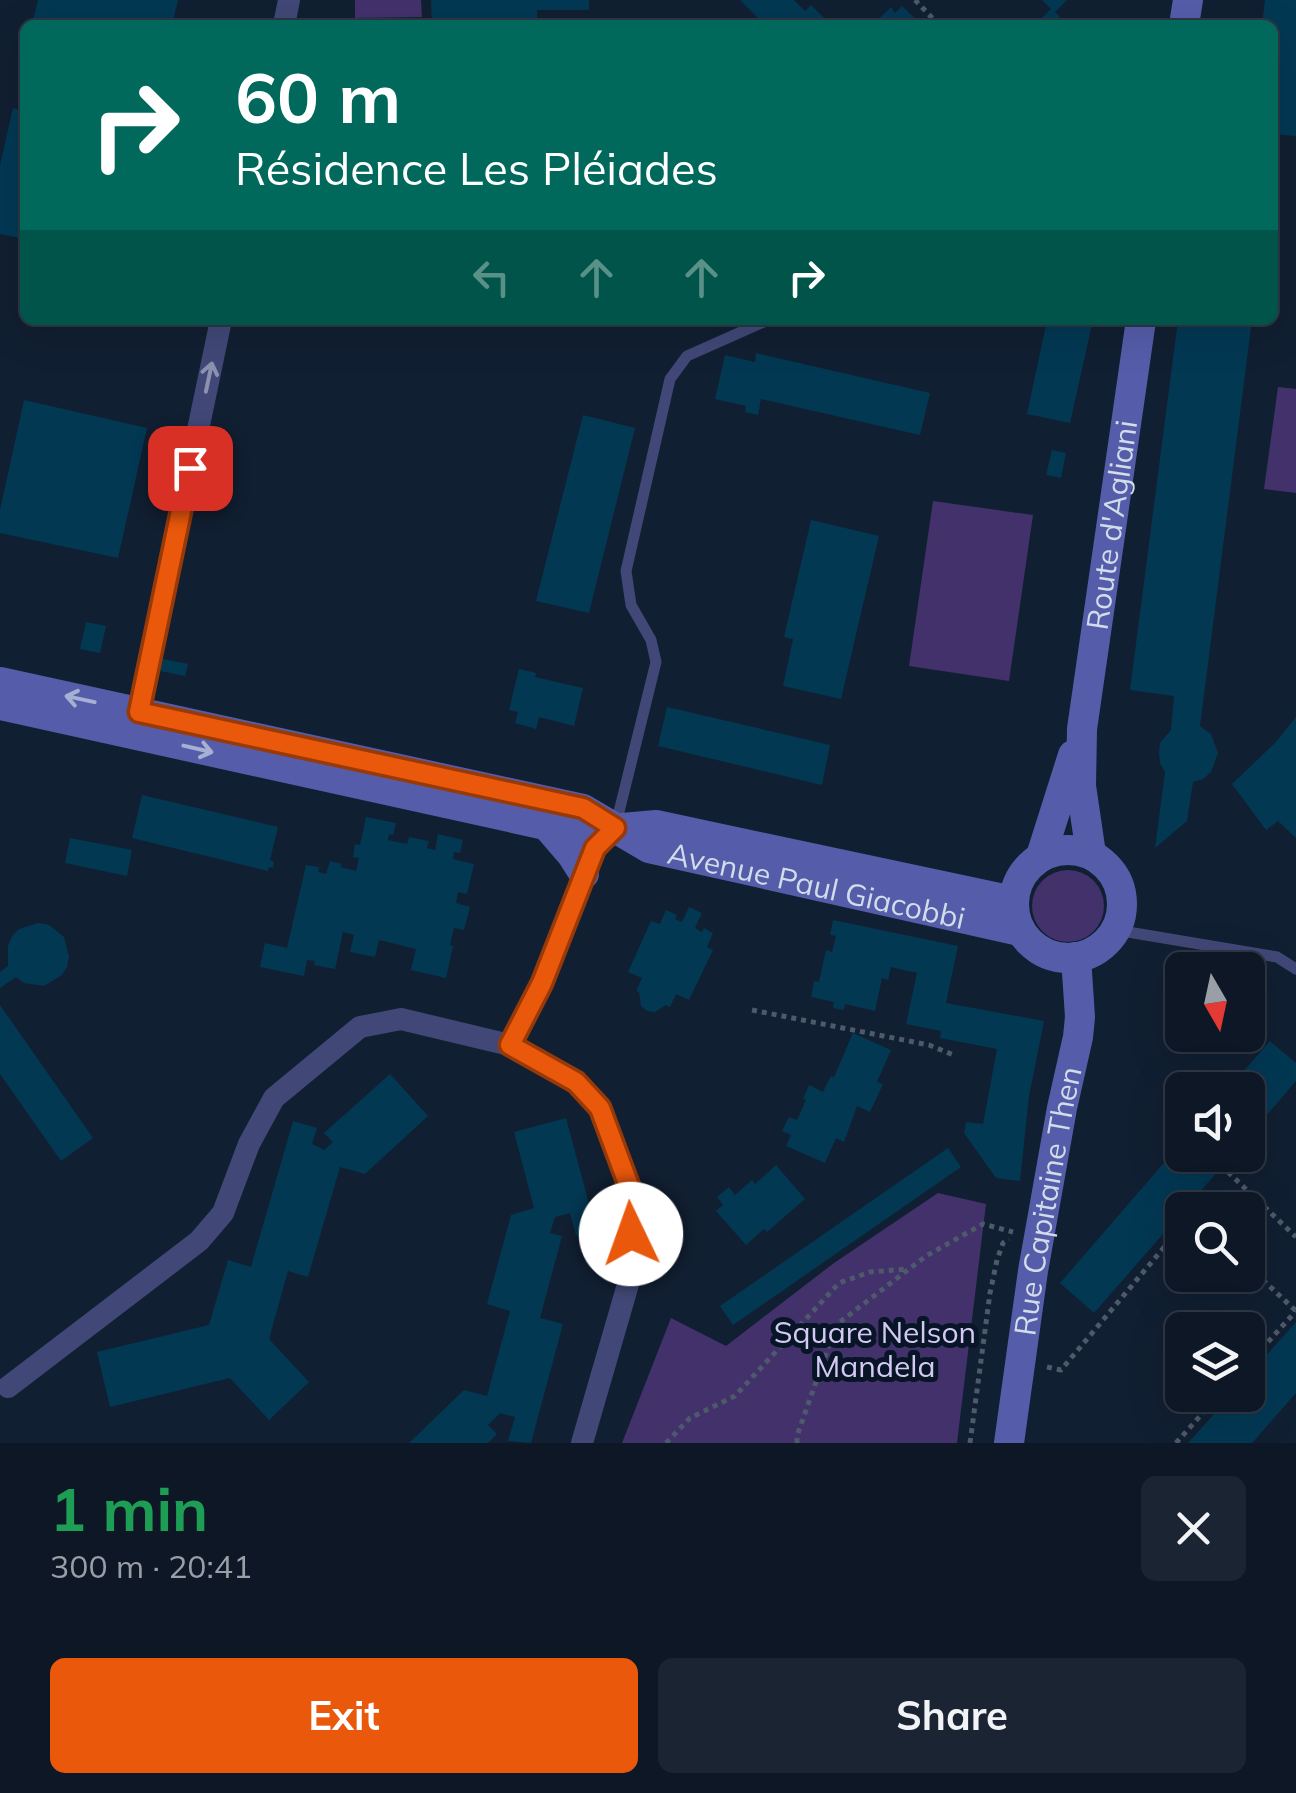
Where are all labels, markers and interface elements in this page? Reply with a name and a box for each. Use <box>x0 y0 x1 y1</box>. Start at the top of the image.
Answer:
text: 60 m <box>235 53 401 141</box>
icon: right <box>70 60 200 190</box>
text: Résidence Les Pléiades <box>235 140 718 196</box>
icon: left <box>464 250 519 305</box>
icon: ahead <box>569 250 624 305</box>
icon: ahead <box>674 250 729 305</box>
icon: right <box>779 250 834 305</box>
one-way arrow <box>201 362 220 394</box>
street label: Route d'Agliani <box>1078 418 1145 632</box>
pin <box>148 426 233 511</box>
icon: arrive <box>163 441 218 496</box>
one-way arrow <box>65 689 97 708</box>
one-way arrow <box>181 741 213 759</box>
street label: Avenue Paul Giacobbi <box>664 834 969 937</box>
north arrow <box>1165 952 1265 1052</box>
map controls <box>1165 952 1265 1412</box>
street label: Rue Capitaine Then <box>1005 1063 1090 1338</box>
button: sound <box>1165 1072 1265 1172</box>
position arrow <box>579 1182 683 1286</box>
button: search <box>1165 1192 1265 1292</box>
button: layers <box>1165 1312 1265 1412</box>
park label: Square Nelson Mandela <box>774 1313 976 1385</box>
text: 1 min <box>50 1471 208 1546</box>
button: close <box>1141 1476 1246 1581</box>
text: 300 m · 20:41 <box>50 1546 252 1586</box>
button: Exit <box>50 1658 638 1773</box>
button: Share <box>658 1658 1246 1773</box>

